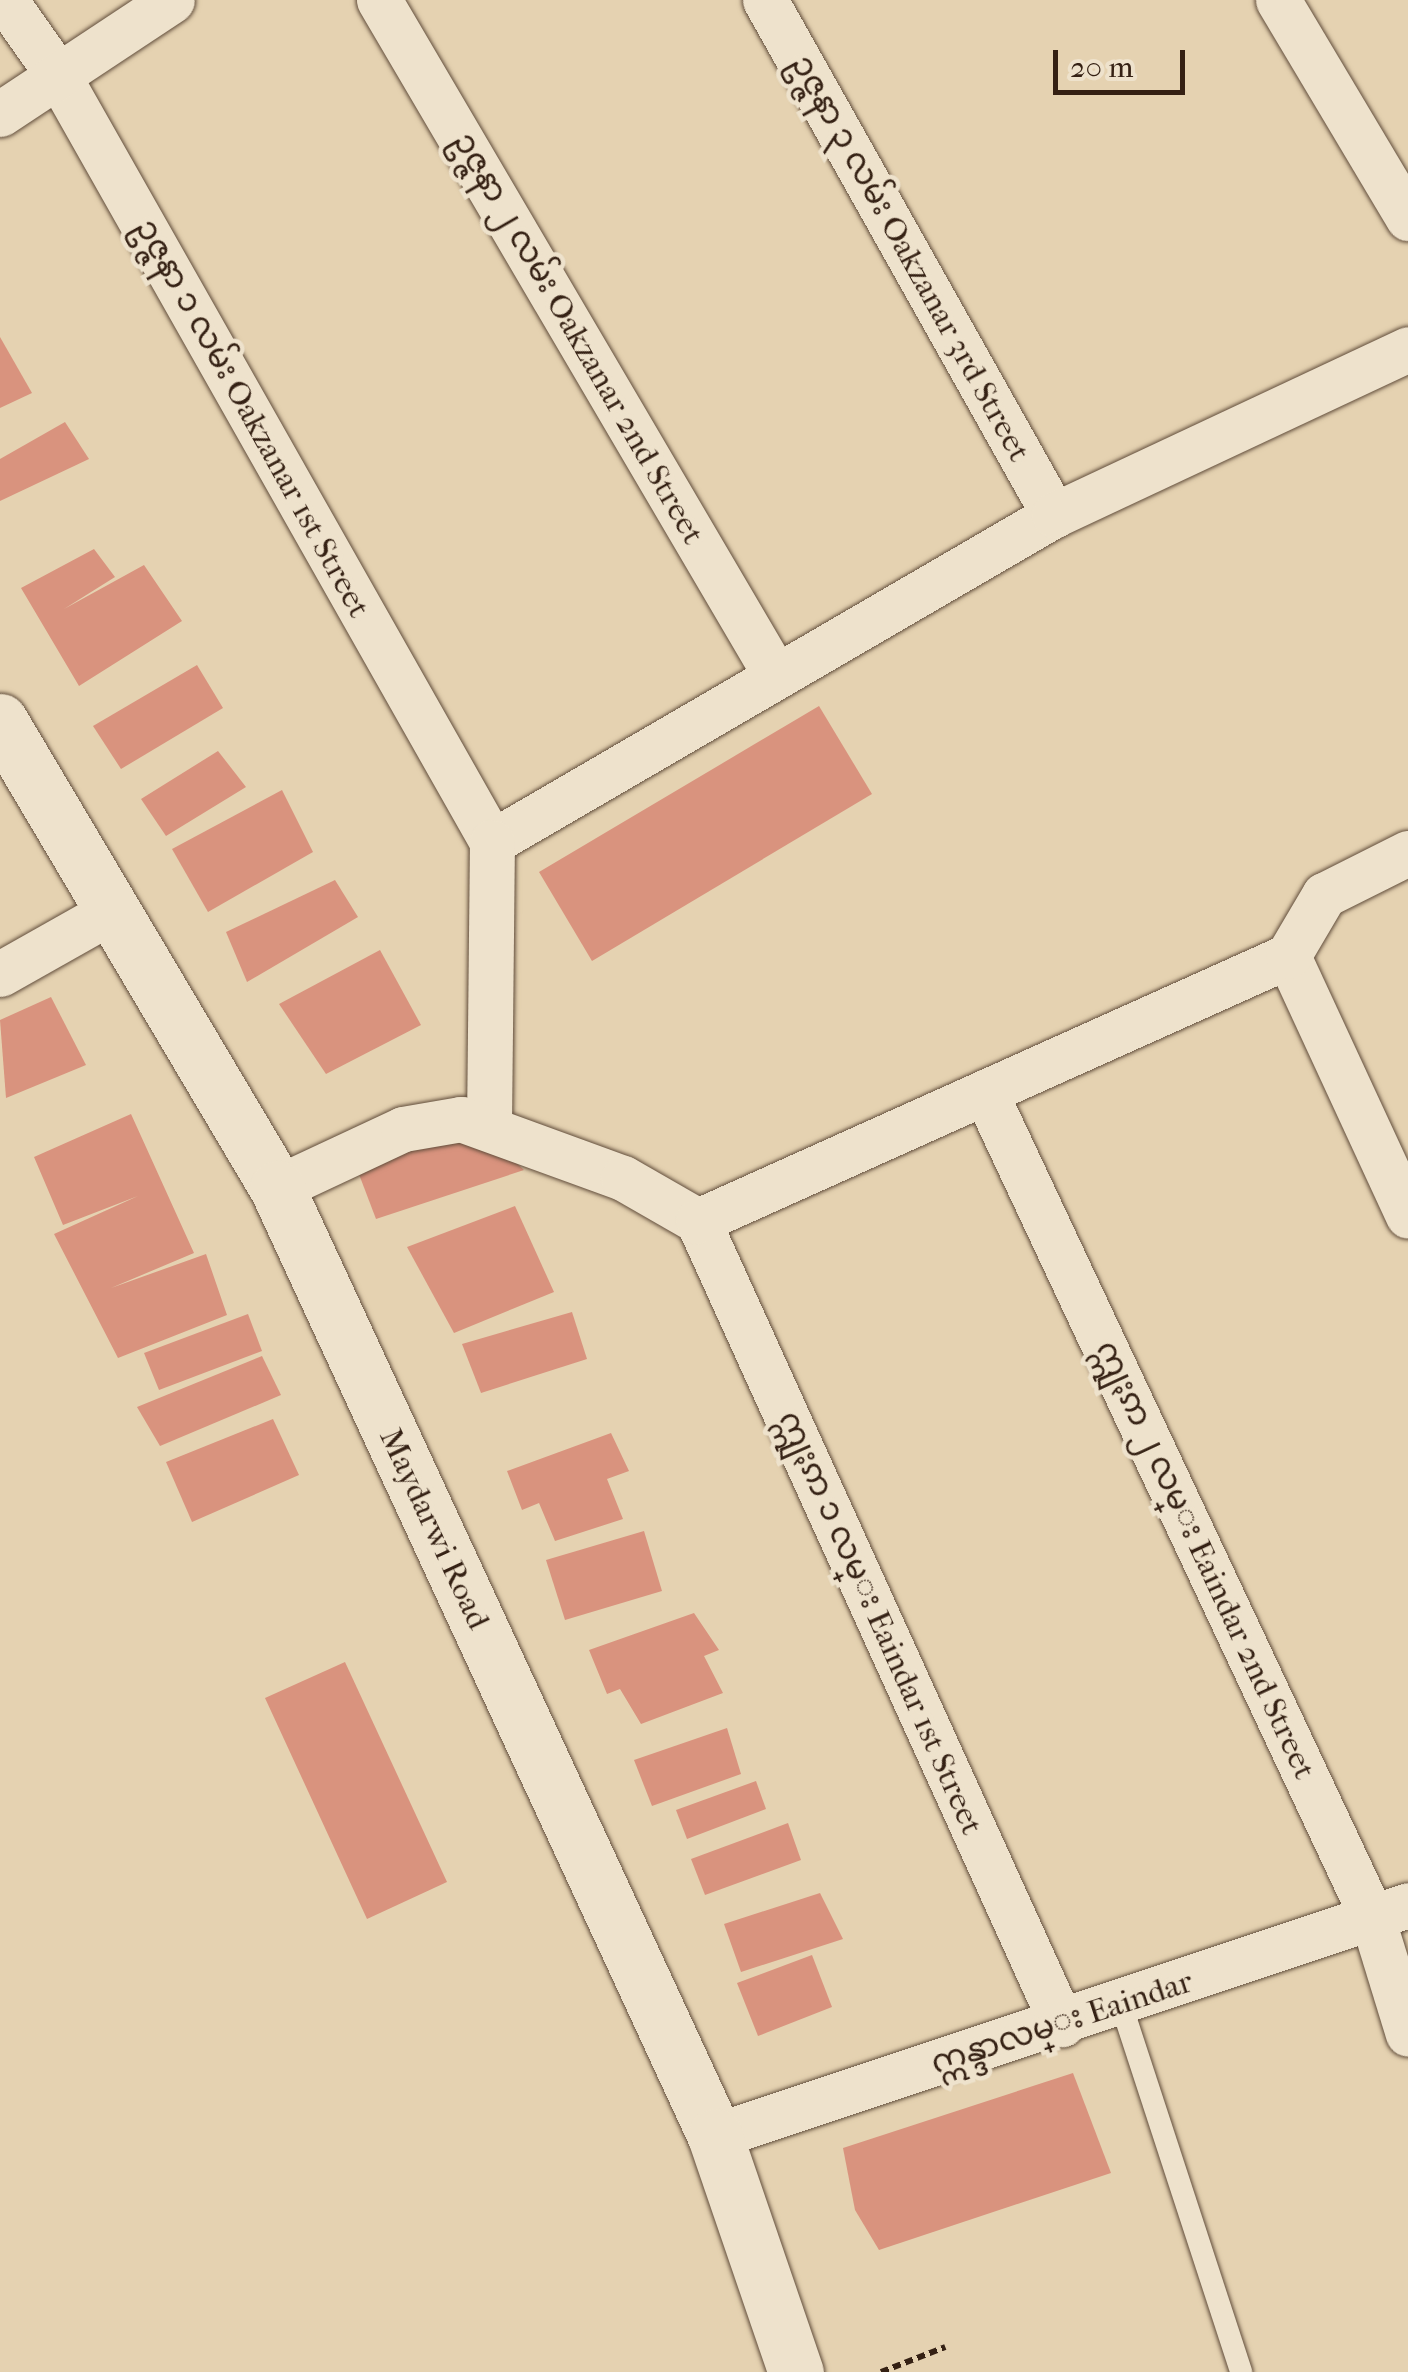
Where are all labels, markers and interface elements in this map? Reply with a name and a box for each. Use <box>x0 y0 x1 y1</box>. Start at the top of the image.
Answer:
scale bar <box>1058 30 1190 92</box>
street label: ဥဇ္ဇနာ ၃ လမ်း Oakzanar 3rd Street <box>782 48 1038 468</box>
text: 20 m <box>1070 50 1133 85</box>
street label: ဥဇ္ဇနာ ၂ လမ်း Oakzanar 2nd Street <box>444 125 712 551</box>
street label: ဥဇ္ဇနာ ၁ လမ်း Oakzanar 1st Street <box>126 212 378 624</box>
street label: ဣျႏၵာ ၂ လမ္း Eaindar 2nd Street <box>1086 1335 1324 1785</box>
street label: ဣျႏၵာ ၁ လမ္း Eaindar 1st Street <box>769 1405 991 1841</box>
street label: Maydarwi Road <box>371 1423 497 1635</box>
street label: ဣန္ဒာလမ္း Eaindar <box>926 1963 1198 2083</box>

